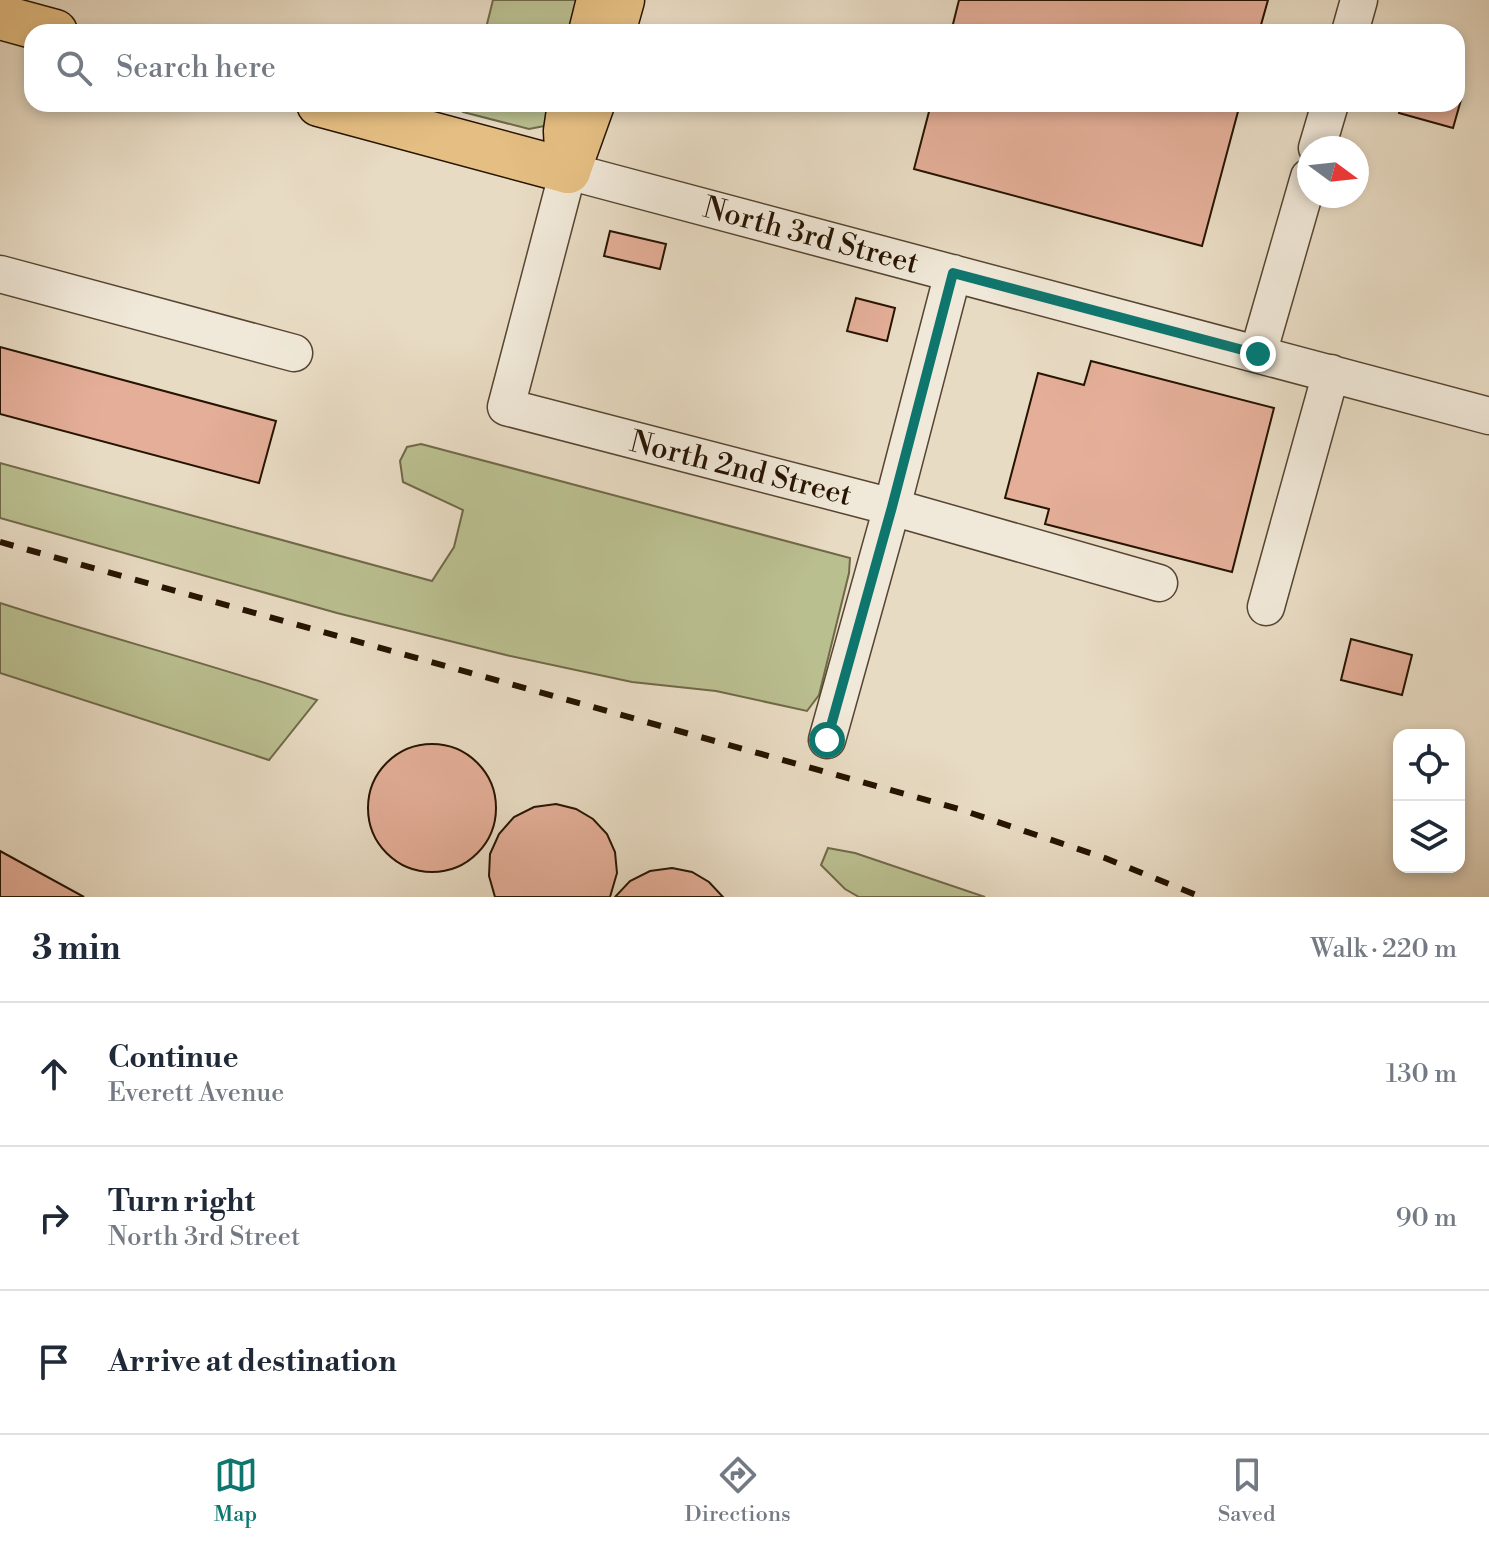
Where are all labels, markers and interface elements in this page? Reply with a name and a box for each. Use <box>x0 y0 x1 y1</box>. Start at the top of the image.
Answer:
search box <box>24 24 1465 112</box>
icon: search <box>52 46 96 90</box>
text: Search here <box>116 49 276 87</box>
north arrow <box>1297 136 1369 208</box>
street label: North 3rd Street <box>699 189 923 283</box>
route end <box>1240 336 1276 372</box>
street label: North 2nd Street <box>626 423 856 515</box>
route start <box>809 722 845 758</box>
map controls <box>1393 729 1465 873</box>
button: locate <box>1393 729 1465 801</box>
button: layers <box>1393 801 1465 873</box>
text: 3 min <box>32 928 121 970</box>
text: Walk · 220 m <box>1311 933 1457 965</box>
text: Continue <box>108 1039 239 1077</box>
icon: ahead <box>32 1052 76 1096</box>
text: 130 m <box>1386 1058 1457 1090</box>
text: Everett Avenue <box>108 1077 284 1109</box>
text: Turn right <box>108 1183 255 1221</box>
icon: right <box>32 1196 76 1240</box>
text: 90 m <box>1396 1202 1457 1234</box>
text: North 3rd Street <box>108 1221 300 1253</box>
icon: arrive <box>32 1340 76 1384</box>
text: Arrive at destination <box>108 1343 397 1381</box>
tab: Map <box>214 1453 258 1528</box>
tab: Directions <box>685 1453 791 1528</box>
tab: Saved <box>1218 1453 1275 1528</box>

